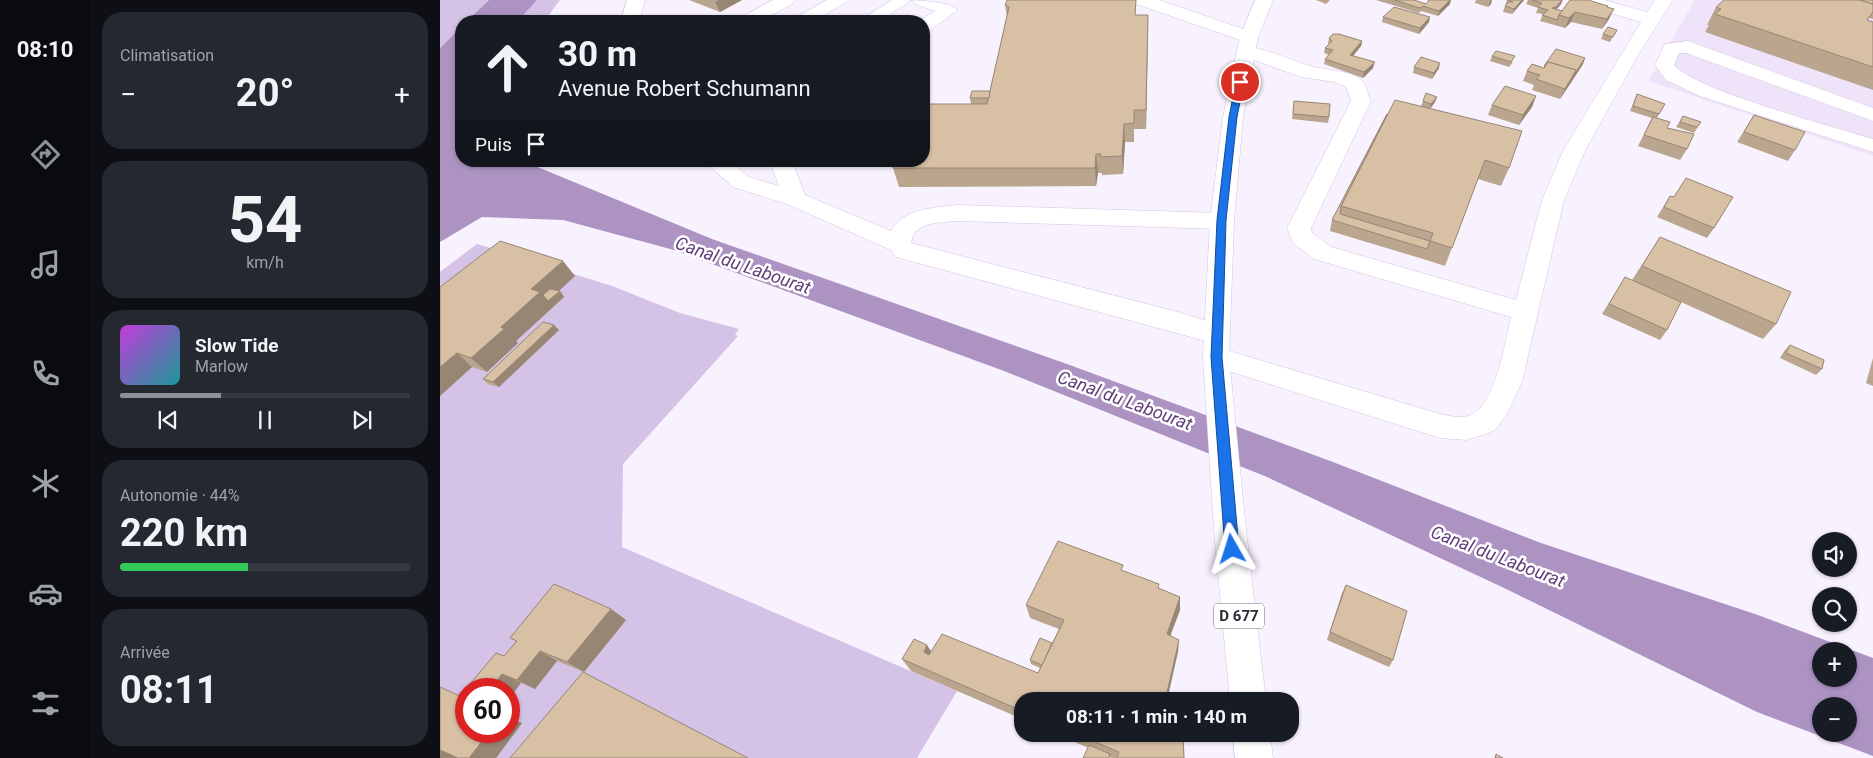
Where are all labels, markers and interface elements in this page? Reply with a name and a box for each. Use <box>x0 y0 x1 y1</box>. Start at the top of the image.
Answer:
text: 30 m <box>558 34 637 75</box>
icon: ahead <box>475 35 540 100</box>
text: 08:10 <box>17 37 73 62</box>
text: Climatisation <box>120 46 214 65</box>
pin <box>1219 61 1261 103</box>
icon: arrive <box>1226 68 1254 96</box>
text: 20° <box>236 71 294 115</box>
text: Avenue Robert Schumann <box>558 76 811 101</box>
text: − <box>120 78 136 111</box>
text: + <box>394 78 410 111</box>
icon: arrive <box>522 130 550 158</box>
text: Puis <box>475 133 512 156</box>
icon: directions <box>28 137 63 172</box>
text: 54 <box>228 182 302 258</box>
water label: Canal du Labourat <box>673 232 814 298</box>
icon: music <box>28 247 63 282</box>
text: km/h <box>246 253 284 272</box>
text: Slow Tide <box>195 334 278 357</box>
icon: phone <box>28 356 63 391</box>
text: Marlow <box>195 357 248 376</box>
water label: Canal du Labourat <box>1055 366 1195 434</box>
icon: previous <box>154 406 182 434</box>
icon: pause <box>251 406 279 434</box>
icon: next <box>348 406 376 434</box>
icon: climate <box>28 466 63 501</box>
text: Autonomie · 44% <box>120 486 240 505</box>
text: 220 km <box>120 511 248 555</box>
water label: Canal du Labourat <box>1428 521 1568 591</box>
position arrow <box>1205 522 1257 574</box>
map controls <box>1812 532 1857 742</box>
button: sound <box>1812 532 1857 577</box>
icon: car <box>28 576 63 611</box>
button: search <box>1812 587 1857 632</box>
road number: D 677 <box>1214 604 1264 628</box>
button: + <box>1812 642 1857 687</box>
text: Arrivée <box>120 643 170 662</box>
text: 08:11 <box>120 668 218 712</box>
speed limit sign: 60 <box>455 678 520 743</box>
icon: filters <box>28 686 63 721</box>
button: − <box>1812 697 1857 742</box>
text: 08:11 · 1 min · 140 m <box>1066 705 1247 728</box>

